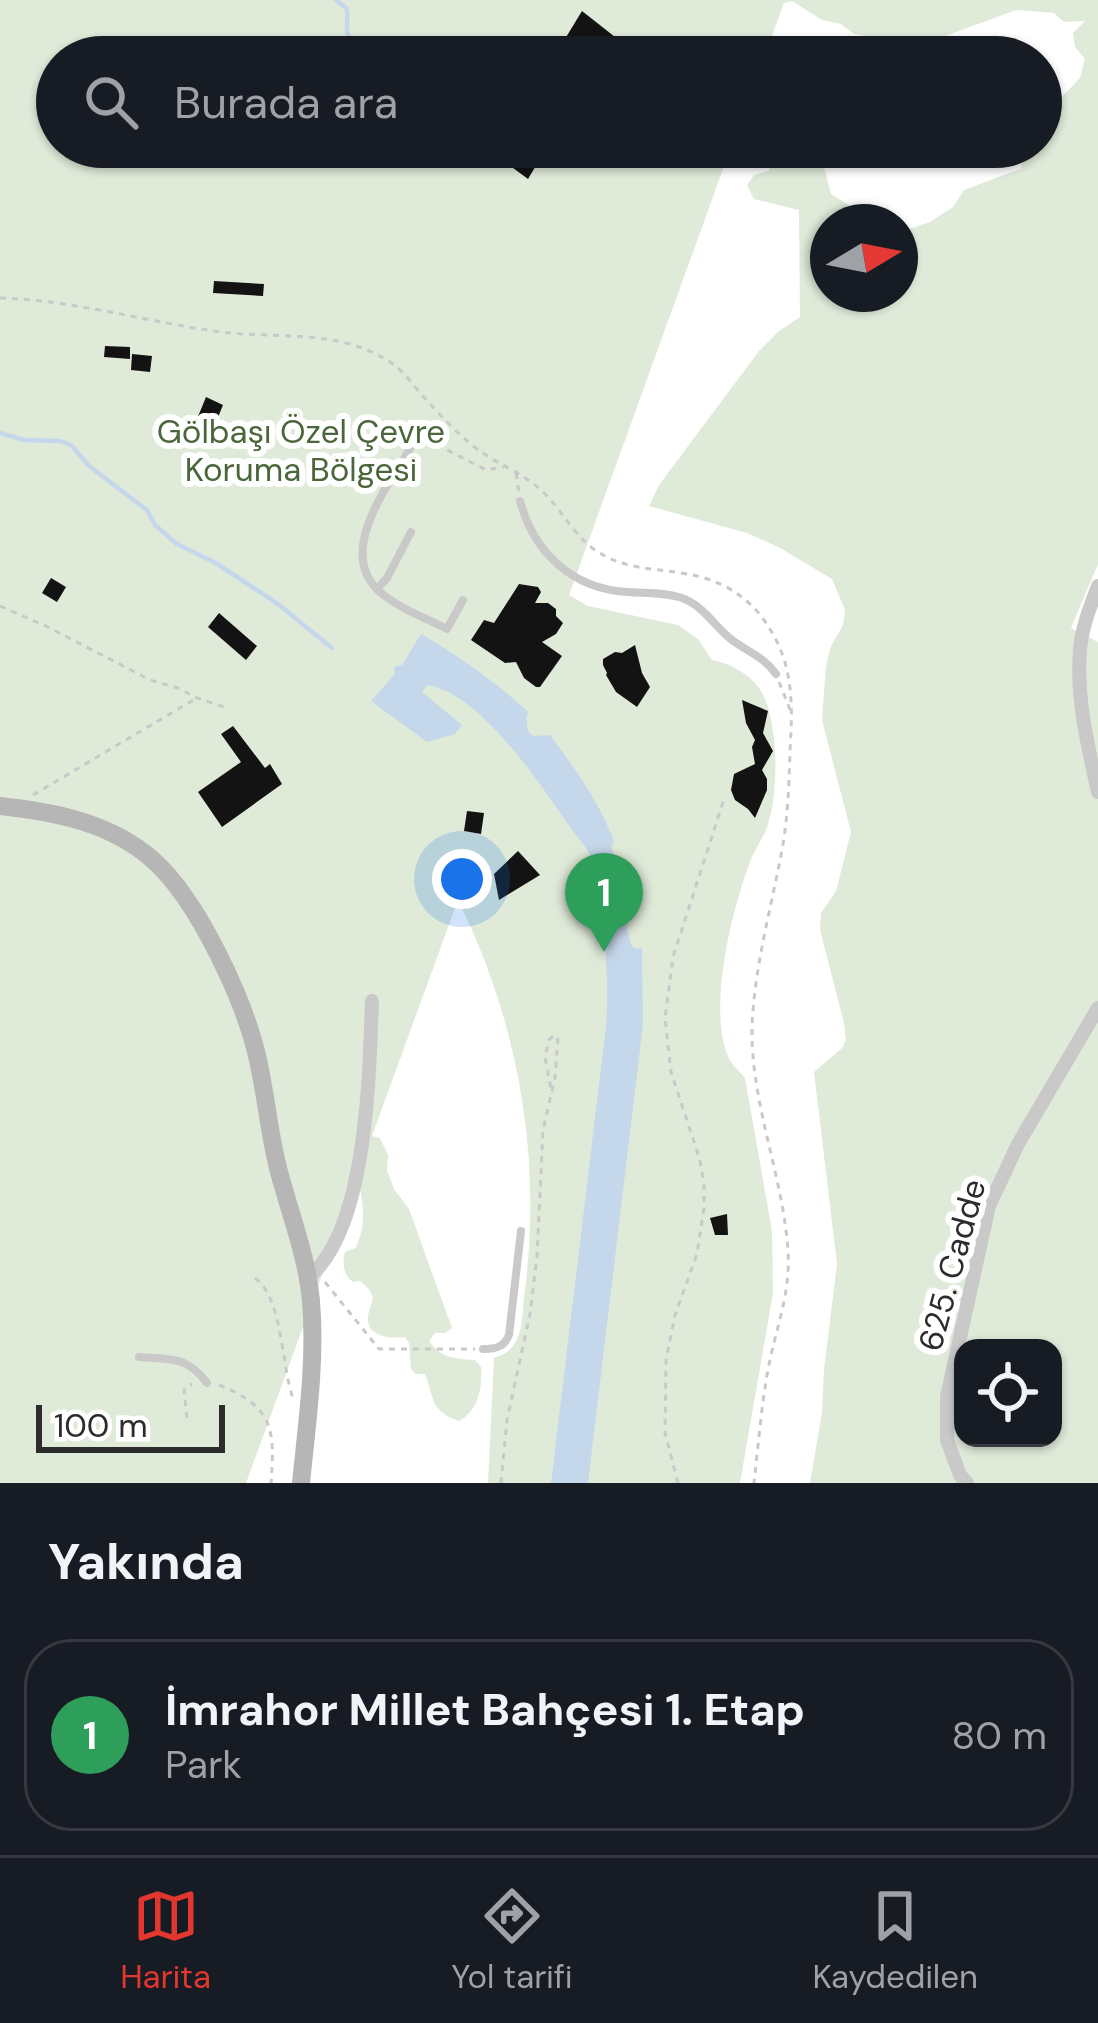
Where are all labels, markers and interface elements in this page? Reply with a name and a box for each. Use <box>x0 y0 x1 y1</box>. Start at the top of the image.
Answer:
search box <box>36 36 1062 168</box>
icon: search <box>78 69 144 135</box>
text: Burada ara <box>174 73 398 132</box>
north arrow <box>810 204 918 312</box>
park label: Gölbaşı Özel Çevre Koruma Bölgesi <box>157 410 445 491</box>
your location <box>432 849 492 909</box>
pin: 1 <box>565 853 643 952</box>
street label: 625. Cadde <box>908 1174 996 1356</box>
map controls <box>954 1339 1062 1447</box>
button: locate <box>954 1339 1062 1447</box>
scale bar <box>36 1399 225 1452</box>
text: 100 m <box>54 1404 148 1447</box>
text: Yakında <box>48 1528 244 1595</box>
text: İmrahor Millet Bahçesi 1. Etap <box>165 1680 805 1739</box>
text: 1 <box>83 1710 97 1761</box>
text: 80 m <box>951 1710 1047 1761</box>
text: Park <box>165 1739 242 1790</box>
tab: Harita <box>120 1883 211 1998</box>
tab: Yol tarifi <box>451 1883 572 1998</box>
tab: Kaydedilen <box>813 1883 978 1998</box>

